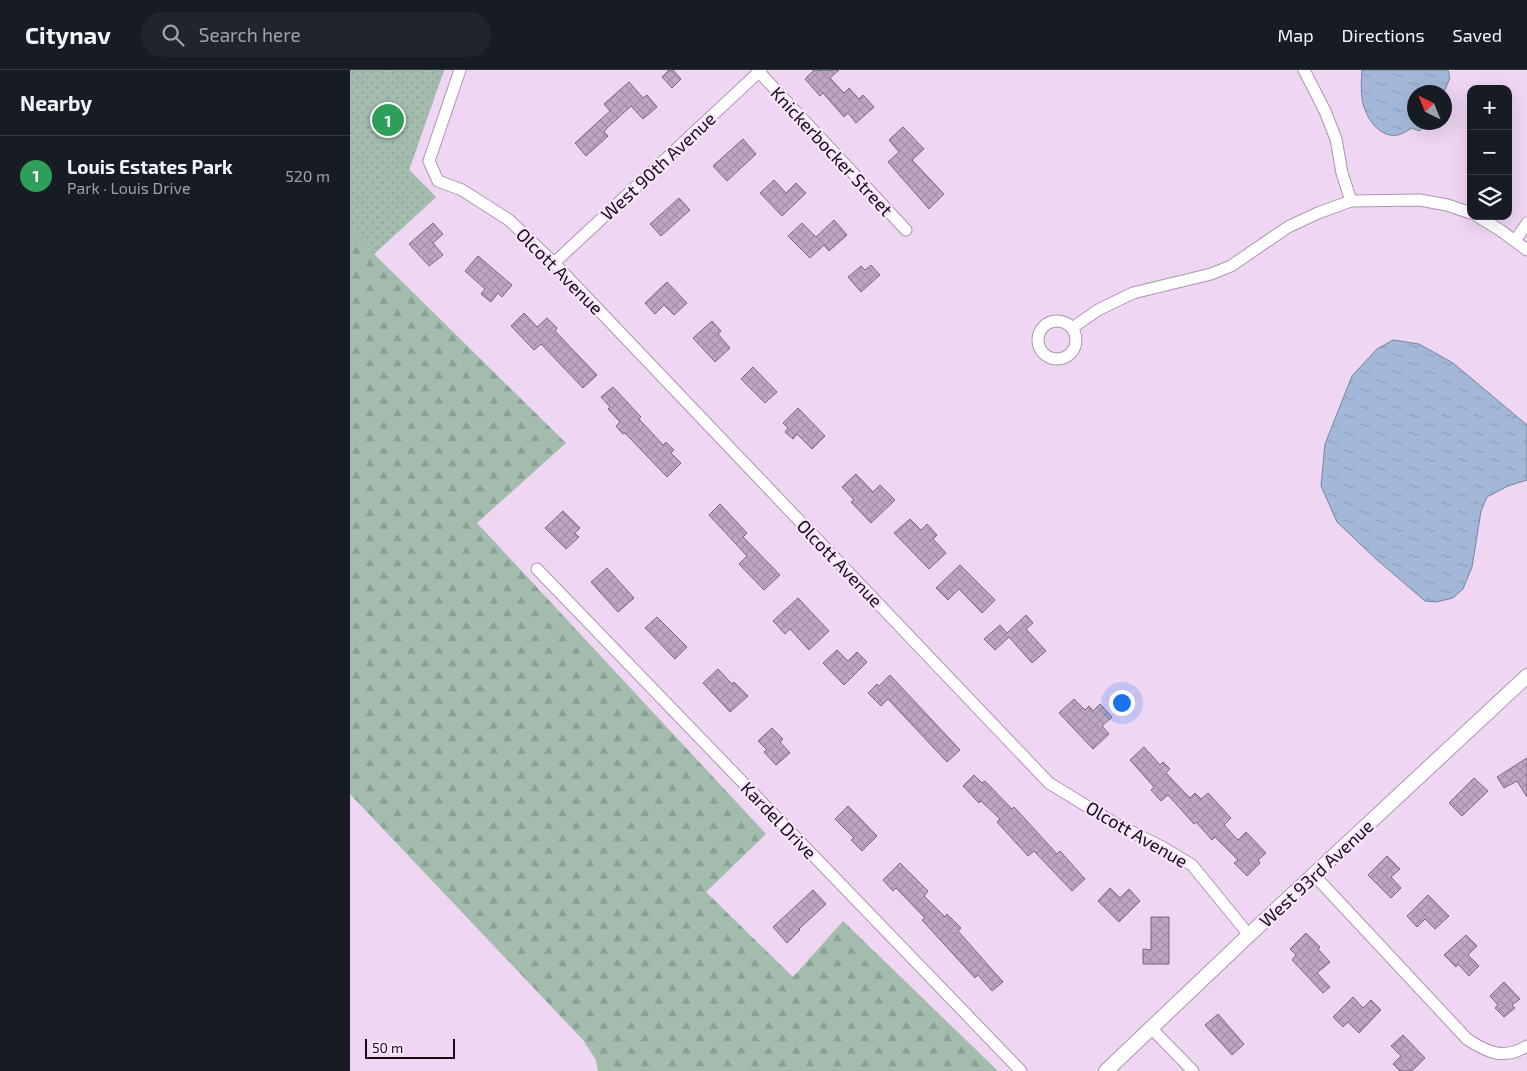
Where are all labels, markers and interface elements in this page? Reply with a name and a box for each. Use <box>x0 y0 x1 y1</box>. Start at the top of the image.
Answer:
search box <box>141 12 491 57</box>
text: Citynav <box>25 20 111 49</box>
icon: search <box>159 21 187 49</box>
text: Search here <box>199 23 301 46</box>
text: Map <box>1277 24 1314 46</box>
text: Directions <box>1342 24 1425 46</box>
text: Saved <box>1453 24 1502 46</box>
street label: Knickerbocker Street <box>766 82 898 220</box>
north arrow <box>1407 85 1452 130</box>
map controls <box>1467 85 1512 220</box>
button: + <box>1467 85 1512 130</box>
text: Nearby <box>20 90 92 115</box>
pin: 1 <box>372 101 404 139</box>
street label: West 90th Avenue <box>596 107 720 225</box>
button: − <box>1467 130 1512 175</box>
text: Louis Estates Park <box>67 155 233 178</box>
text: 1 <box>33 166 39 185</box>
text: 520 m <box>285 166 330 185</box>
button: layers <box>1467 175 1512 220</box>
text: Park · Louis Drive <box>67 178 191 197</box>
street label: Olcott Avenue <box>512 223 608 319</box>
street label: Olcott Avenue <box>793 514 887 612</box>
your location <box>1109 690 1135 716</box>
street label: Kardel Drive <box>737 777 821 863</box>
street label: Olcott Avenue <box>1082 796 1192 872</box>
street label: West 93rd Avenue <box>1254 814 1378 932</box>
scale bar <box>365 1036 455 1059</box>
text: 50 m <box>372 1039 403 1056</box>

